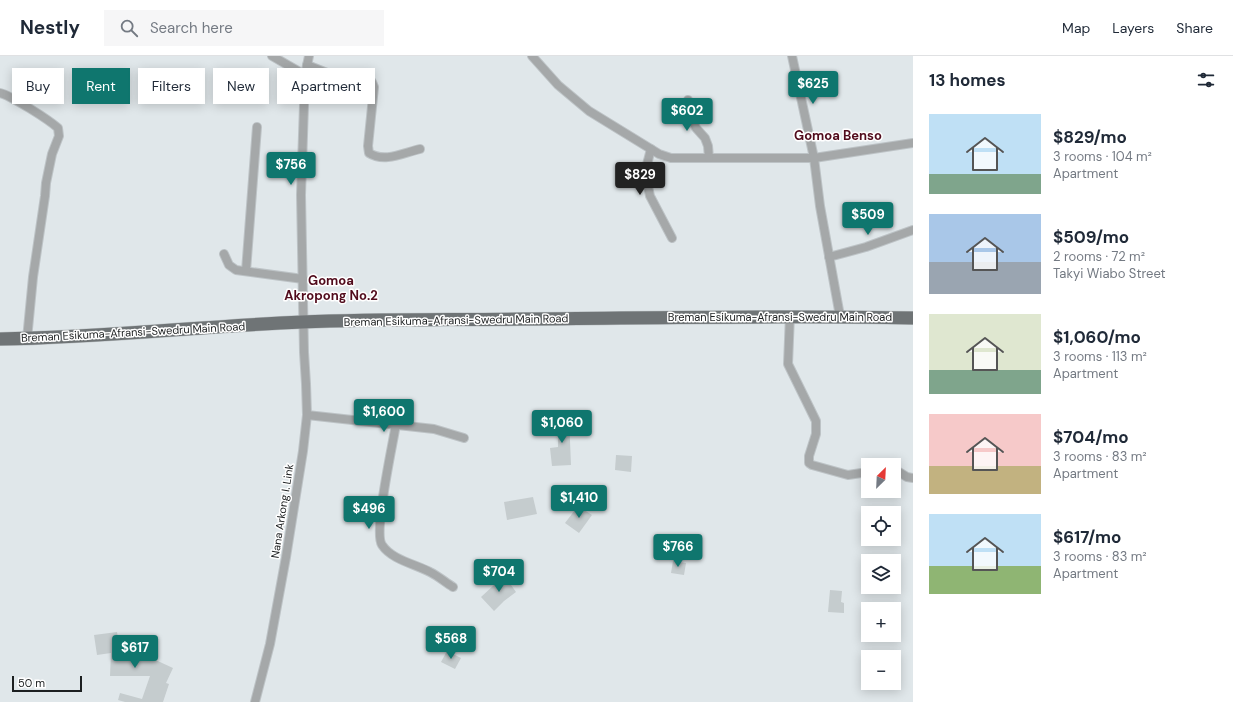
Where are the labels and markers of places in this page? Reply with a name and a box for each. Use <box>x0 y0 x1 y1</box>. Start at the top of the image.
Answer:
pin: $625 <box>789 71 837 105</box>
pin: $602 <box>663 98 711 132</box>
pin: $756 <box>267 152 315 186</box>
pin: $829 <box>616 162 664 196</box>
pin: $509 <box>844 202 892 236</box>
pin: $1,600 <box>351 399 417 433</box>
pin: $1,060 <box>529 410 595 444</box>
pin: $1,410 <box>546 485 612 519</box>
pin: $496 <box>345 496 393 530</box>
pin: $766 <box>654 534 702 568</box>
pin: $704 <box>475 559 523 593</box>
pin: $568 <box>427 626 475 660</box>
pin: $617 <box>111 635 159 669</box>

